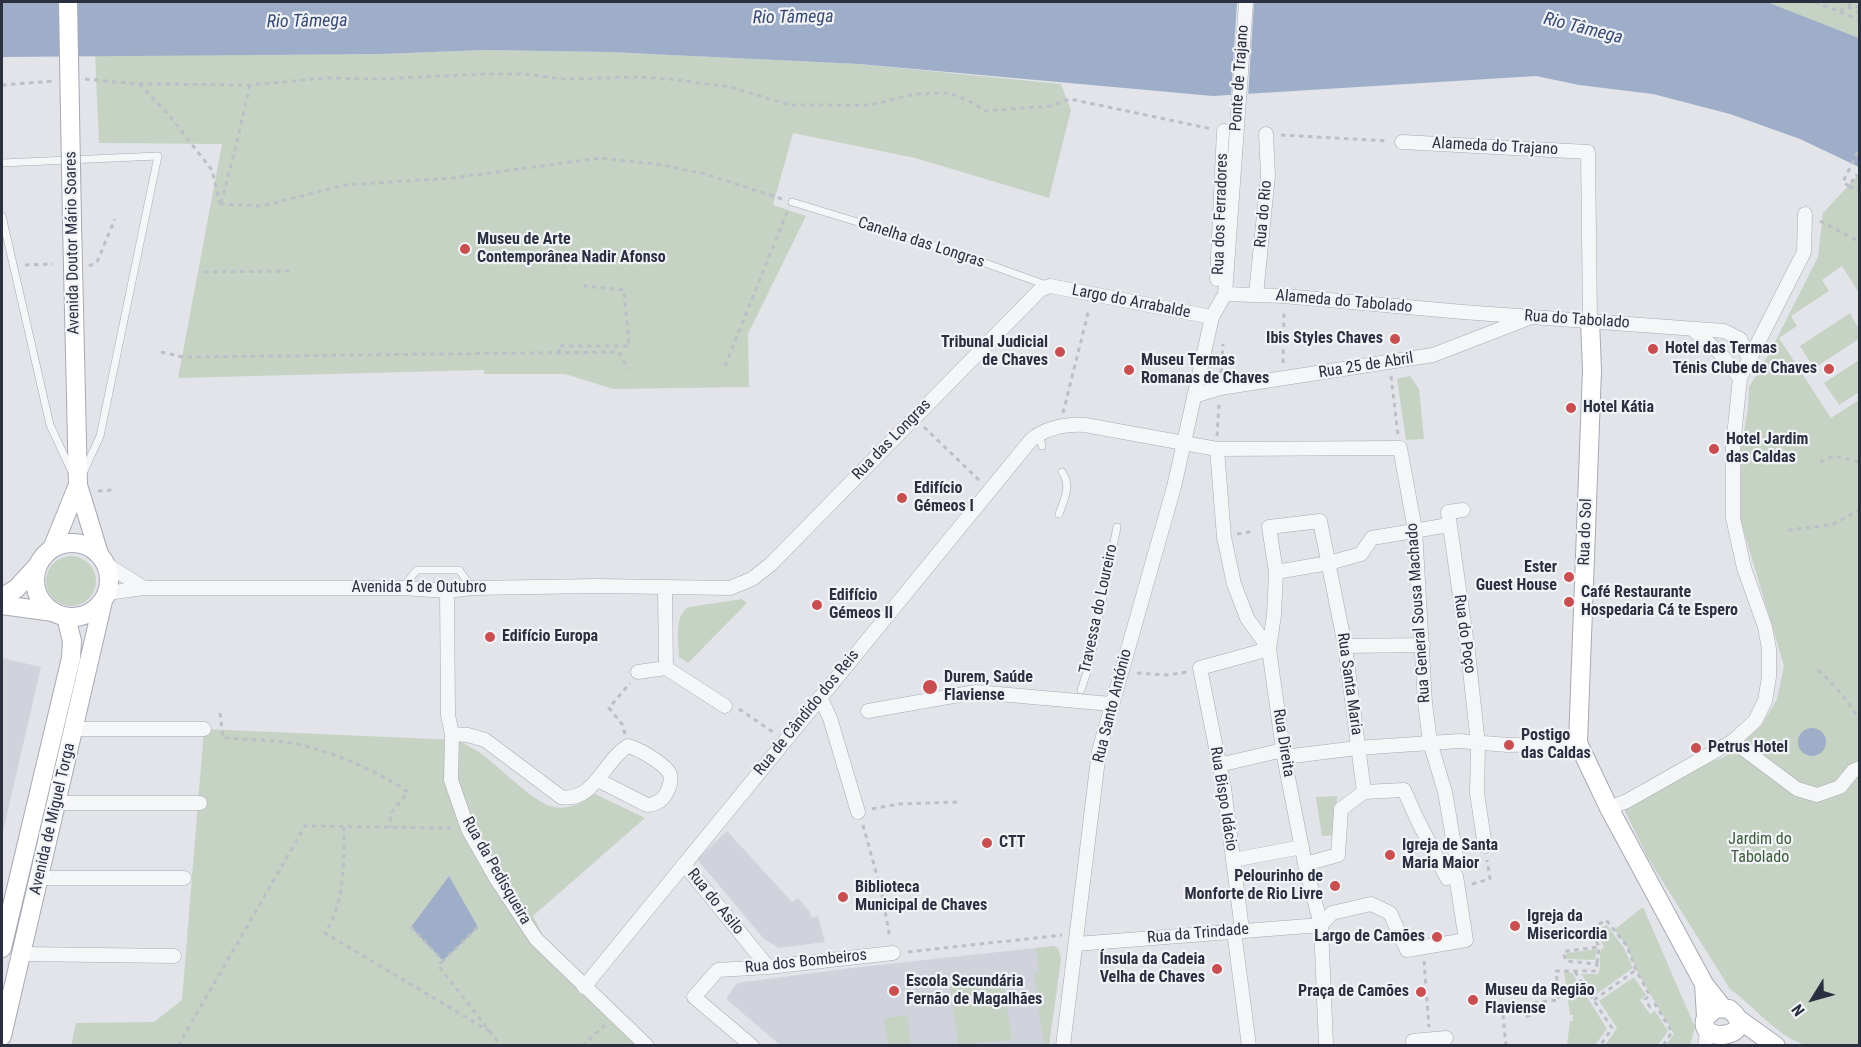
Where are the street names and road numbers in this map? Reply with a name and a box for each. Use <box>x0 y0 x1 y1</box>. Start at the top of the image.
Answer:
street label: Ponte de Trajano <box>1227 24 1253 132</box>
street label: Alameda do Trajano <box>1432 134 1558 160</box>
street label: Avenida Doutor Mário Soares <box>62 151 84 335</box>
street label: Rua dos Ferradores <box>1209 153 1233 275</box>
street label: Rua do Rio <box>1251 180 1277 248</box>
street label: Canelha das Longras <box>855 213 987 273</box>
street label: Largo do Arrabalde <box>1070 281 1192 323</box>
street label: Alameda do Tabolado <box>1275 286 1413 318</box>
street label: Rua do Tabolado <box>1524 307 1630 333</box>
street label: Rua 25 de Abril <box>1317 349 1415 383</box>
street label: Rua das Longras <box>849 396 935 484</box>
street label: Rua do Sol <box>1575 498 1597 566</box>
street label: Rua General Sousa Machado <box>1403 522 1435 704</box>
street label: Travessa do Loureiro <box>1076 543 1122 675</box>
street label: Avenida 5 de Outubro <box>352 578 486 598</box>
street label: Rua do Poço <box>1449 593 1479 675</box>
street label: Rua Santa Maria <box>1332 632 1366 736</box>
street label: Rua de Cândido dos Reis <box>750 646 864 780</box>
street label: Rua Santo António <box>1090 647 1136 765</box>
street label: Rua Direita <box>1268 708 1298 778</box>
street label: Avenida de Miguel Torga <box>26 741 80 897</box>
street label: Rua Bispo Idácio <box>1205 745 1241 853</box>
street label: Rua da Pedisqueira <box>457 814 535 928</box>
street label: Rua do Asilo <box>683 865 747 939</box>
street label: Rua da Trindade <box>1146 920 1250 948</box>
street label: Rua dos Bombeiros <box>744 946 868 978</box>

